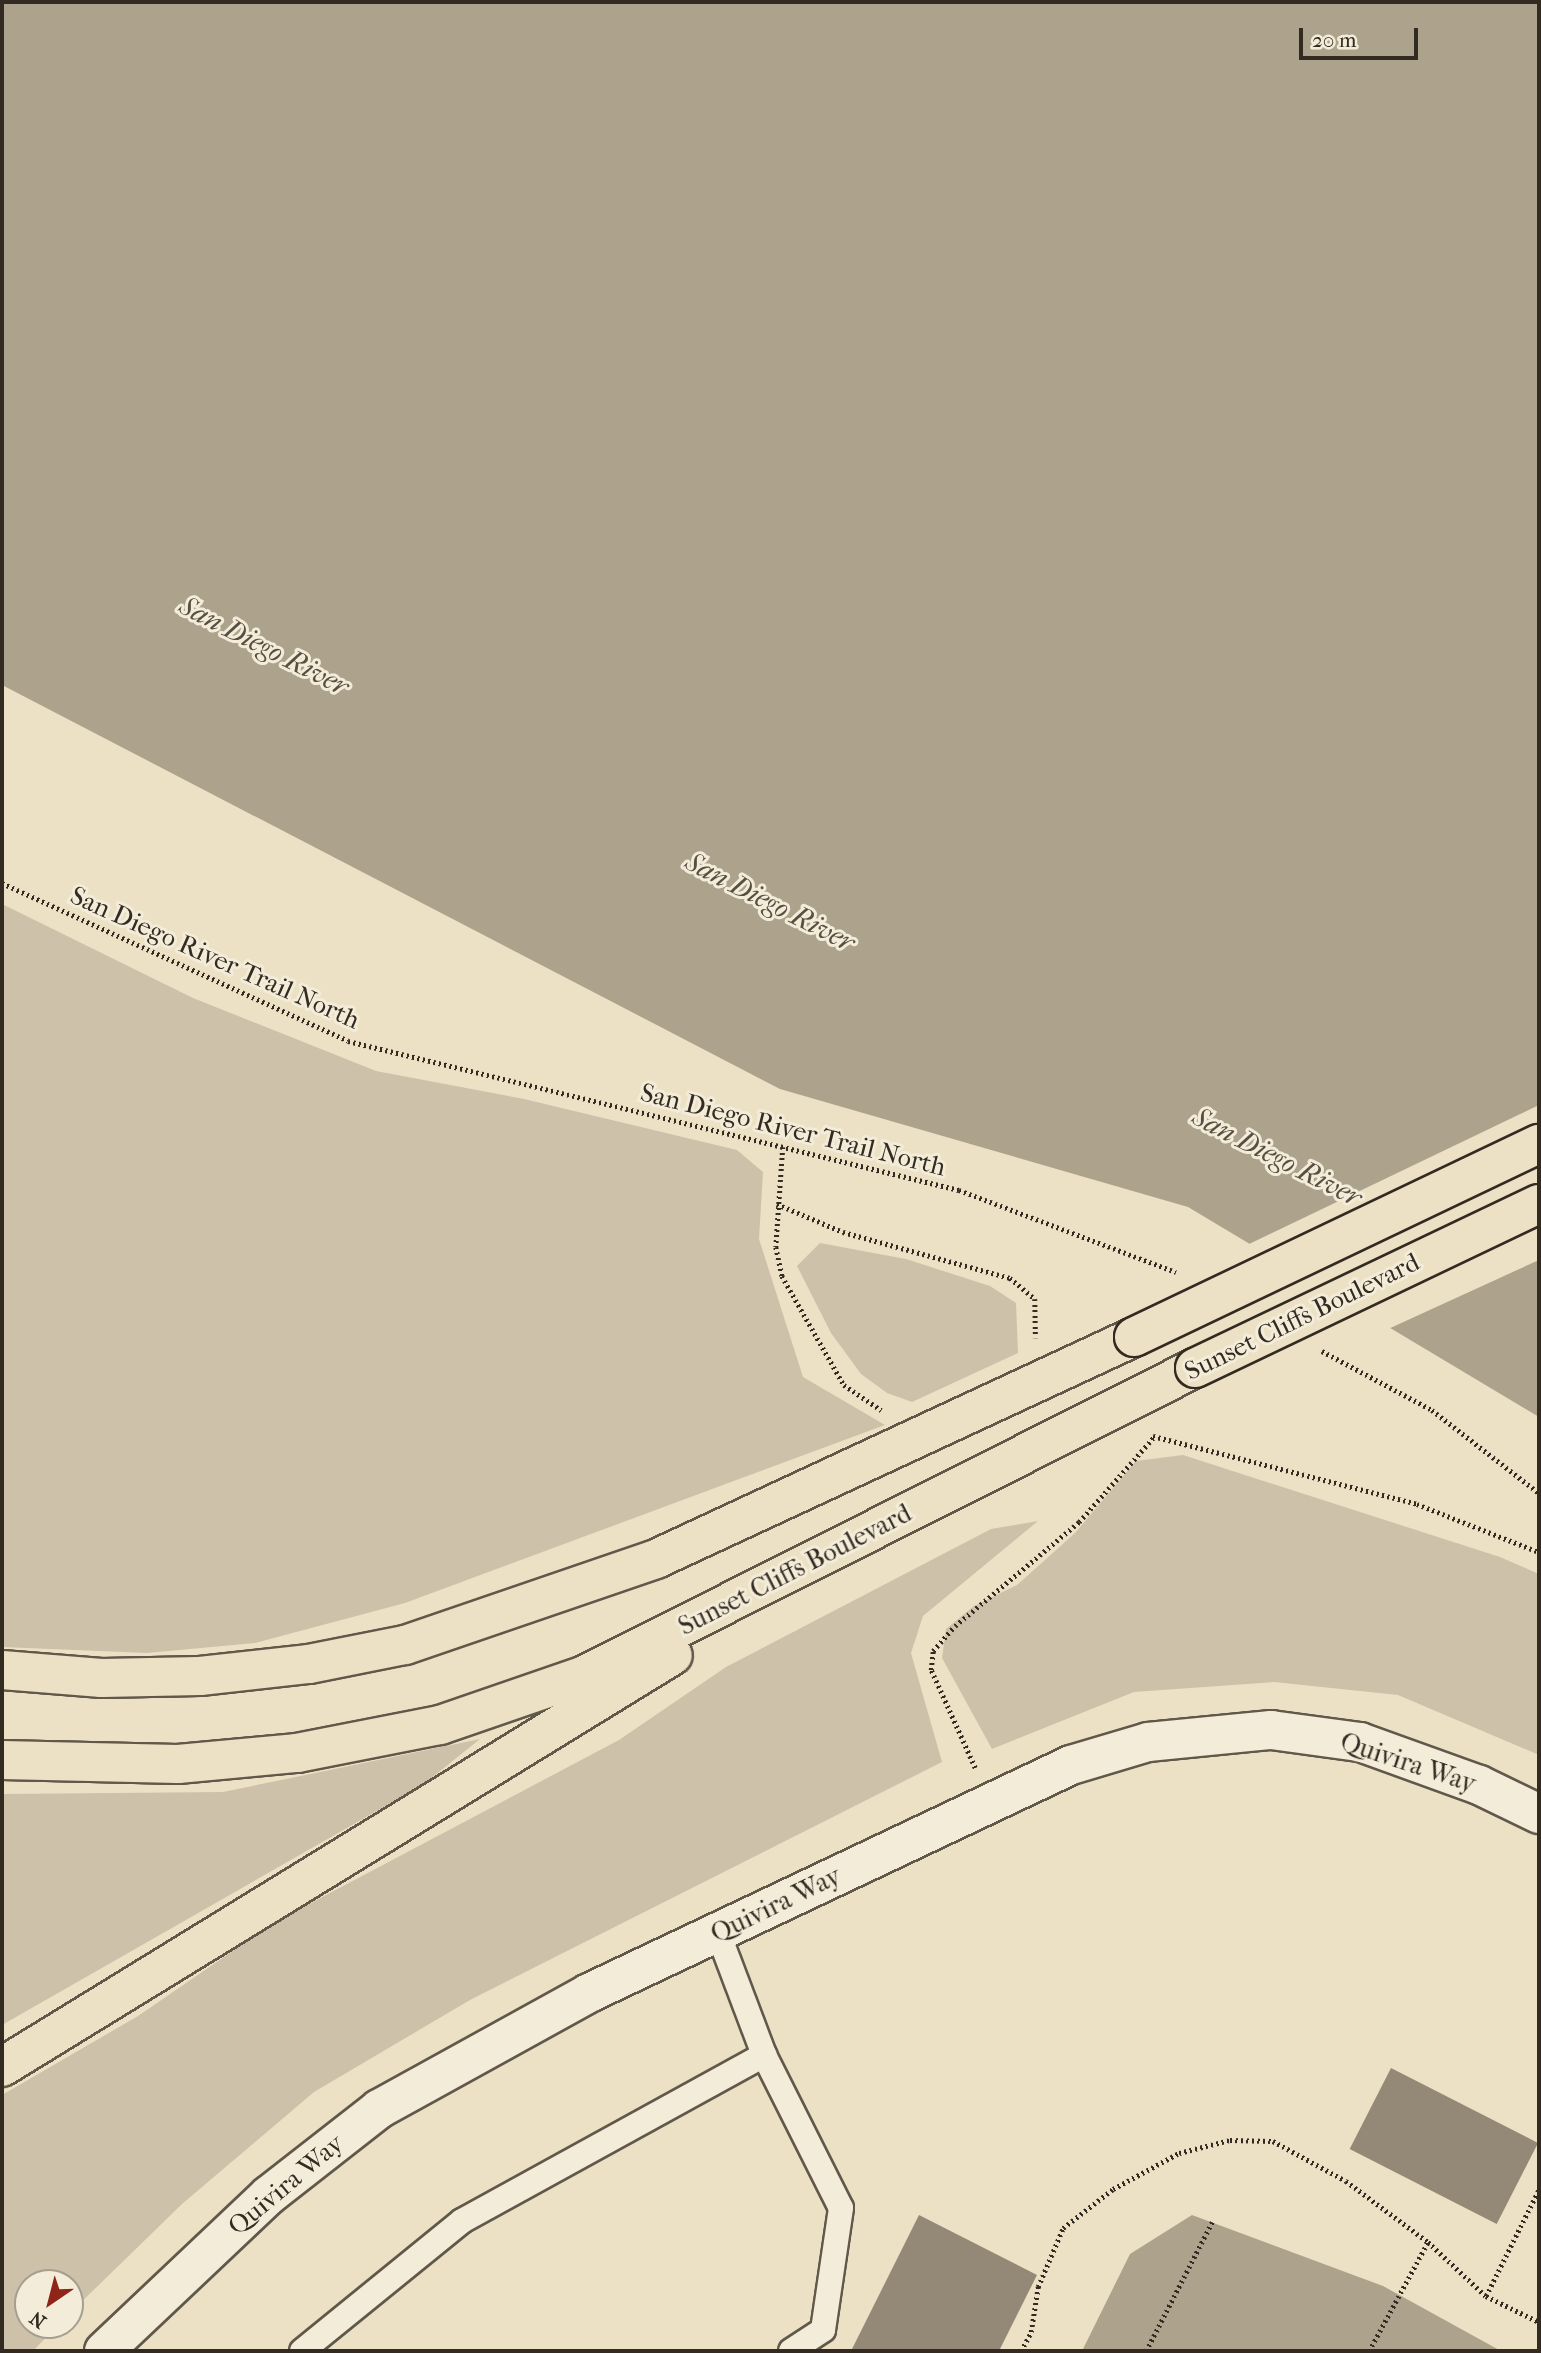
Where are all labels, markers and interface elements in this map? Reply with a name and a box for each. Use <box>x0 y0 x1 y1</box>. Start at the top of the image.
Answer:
scale bar <box>1303 14 1422 58</box>
text: 20 m <box>1312 28 1356 52</box>
water label: San Diego River <box>174 589 354 703</box>
water label: San Diego River <box>680 845 860 959</box>
street label: San Diego River Trail North <box>65 880 365 1036</box>
street label: San Diego River Trail North <box>637 1077 949 1183</box>
water label: San Diego River <box>1187 1100 1367 1214</box>
street label: Sunset Cliffs Boulevard <box>1180 1247 1424 1387</box>
street label: Sunset Cliffs Boulevard <box>673 1498 917 1642</box>
street label: Quivira Way <box>1336 1726 1480 1800</box>
street label: Quivira Way <box>706 1860 846 1950</box>
street label: Quivira Way <box>222 2128 350 2242</box>
north arrow <box>14 2269 84 2339</box>
text: N <box>26 2306 50 2333</box>

